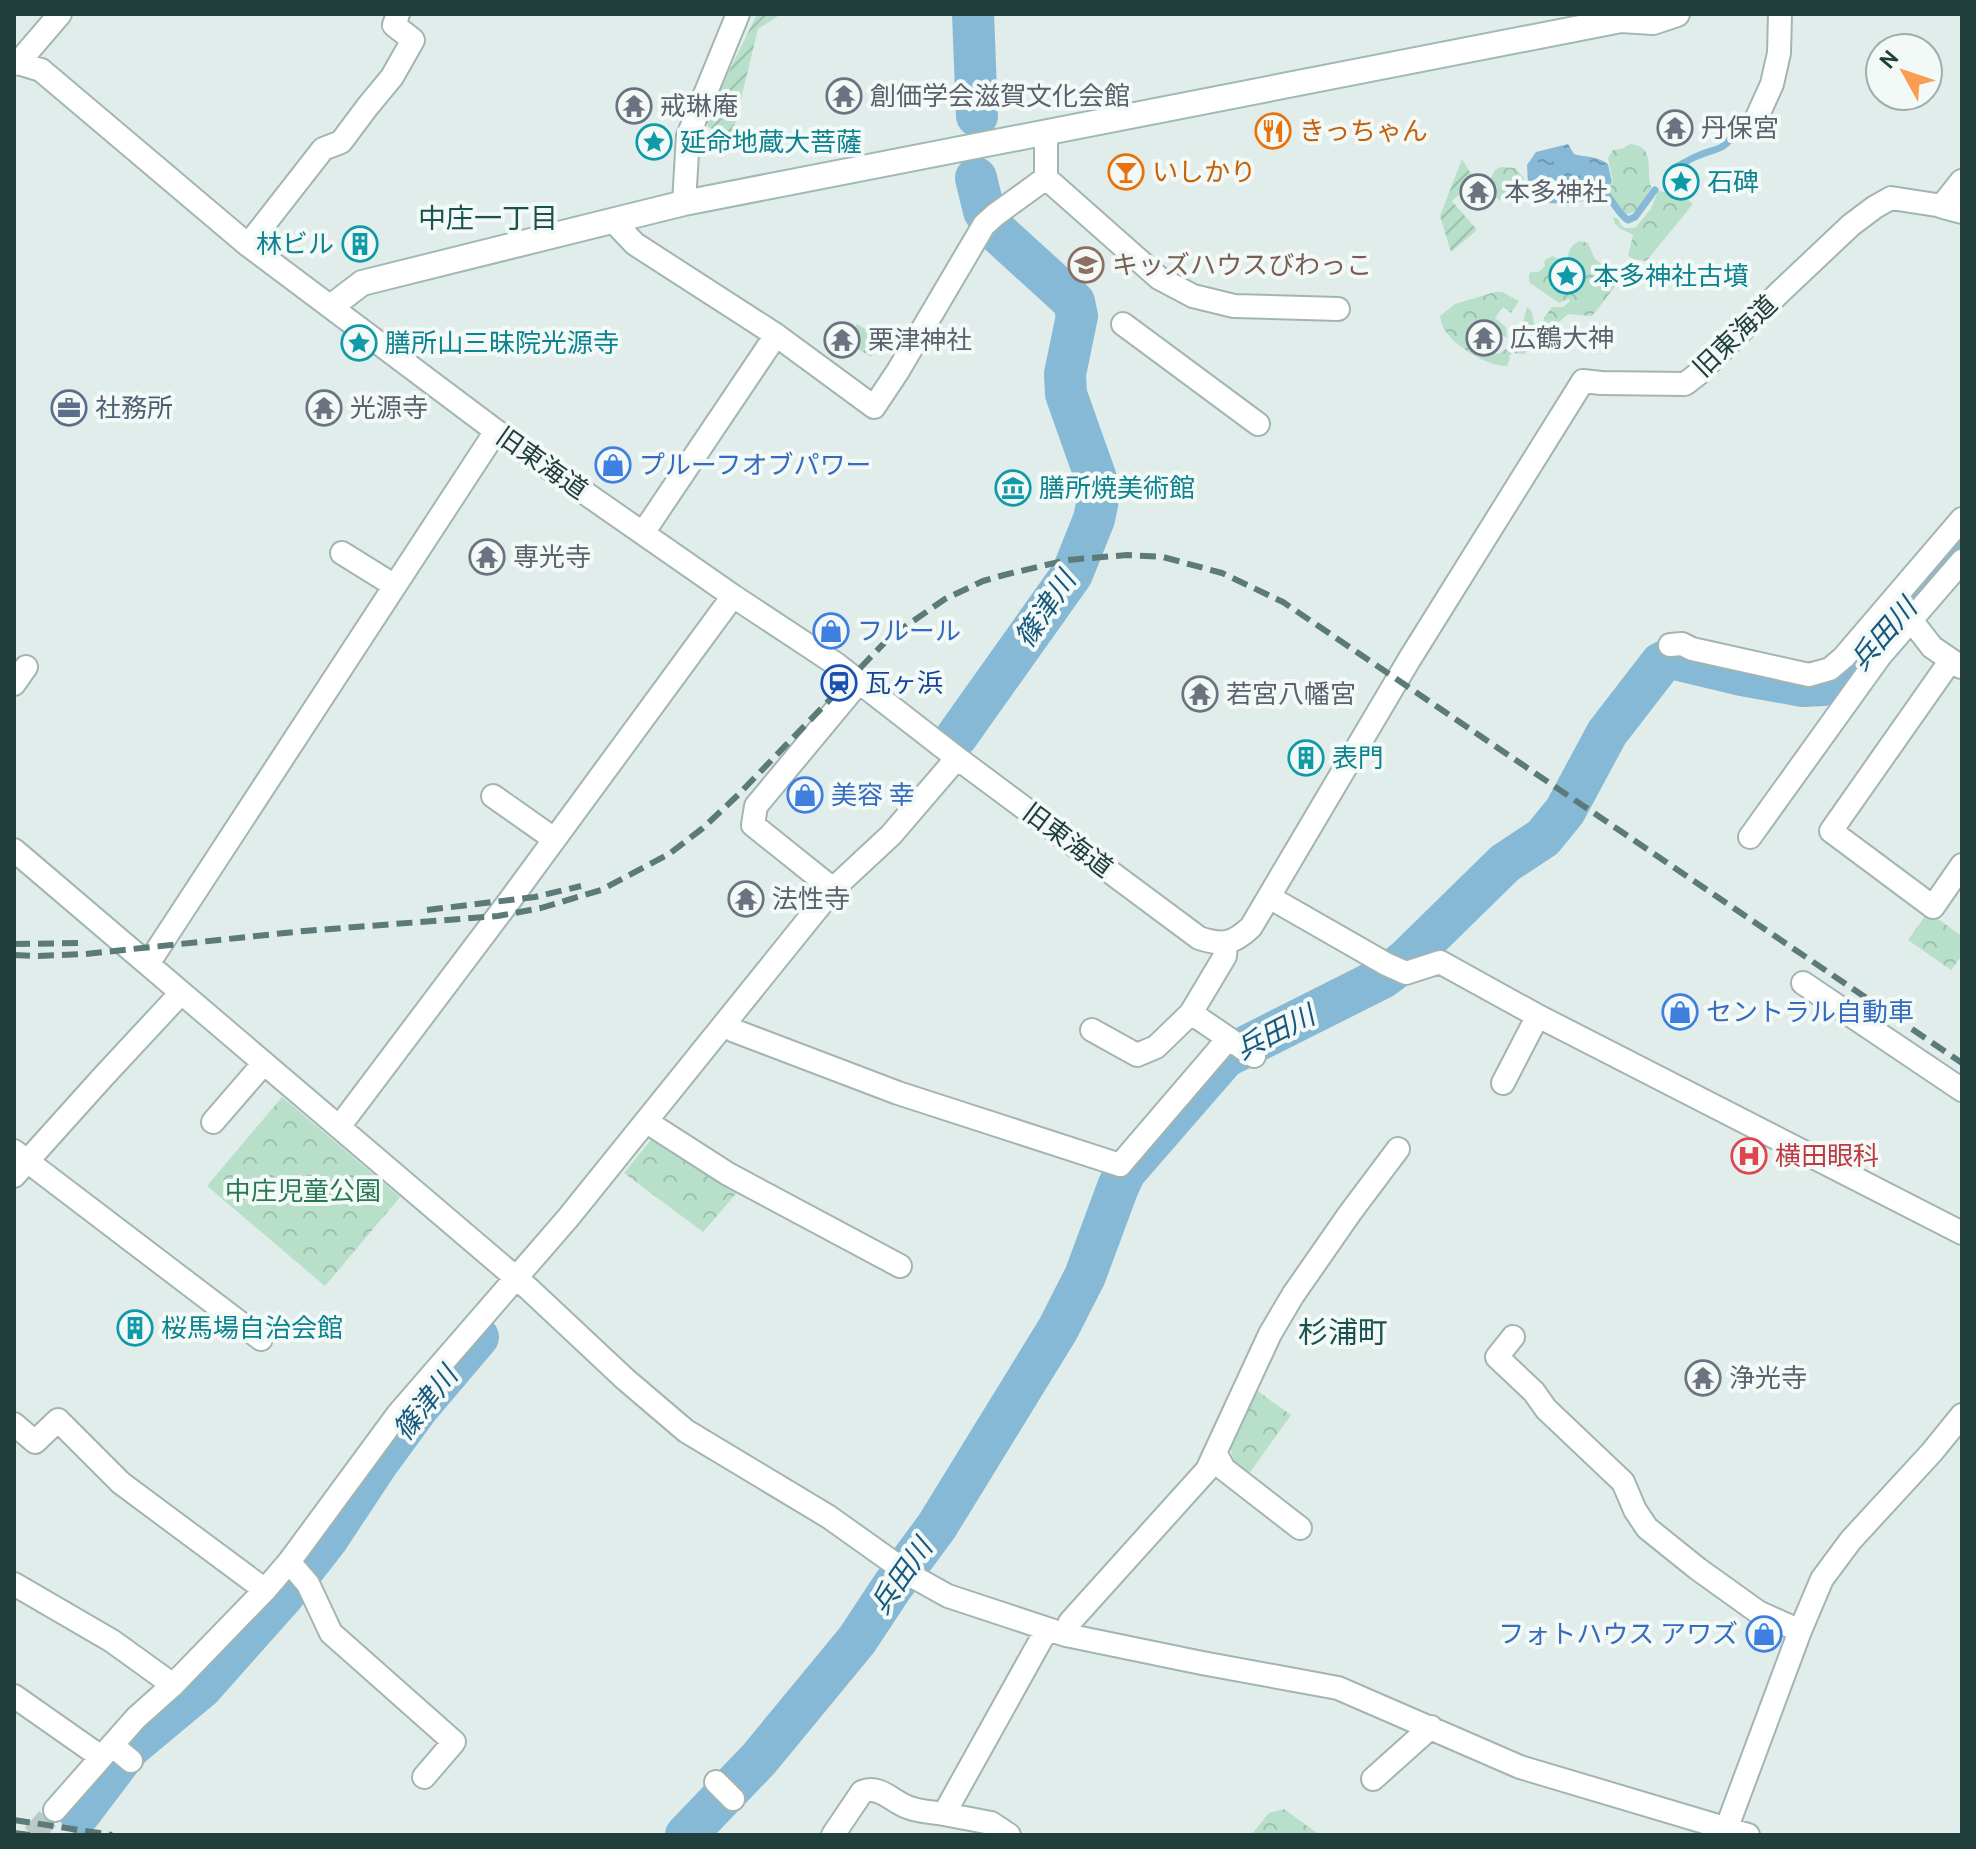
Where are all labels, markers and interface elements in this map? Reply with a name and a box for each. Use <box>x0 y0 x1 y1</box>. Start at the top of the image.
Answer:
north arrow <box>1864 32 1944 112</box>
text: N <box>1874 45 1904 74</box>
temple icon: 創価学会滋賀文化会館 <box>825 77 863 115</box>
place label: 創価学会滋賀文化会館 <box>870 80 1130 112</box>
temple icon: 戒琳庵 <box>615 87 653 125</box>
place label: 戒琳庵 <box>660 90 738 122</box>
temple icon: 丹保宮 <box>1656 109 1694 147</box>
restaurant icon: きっちゃん <box>1254 112 1292 150</box>
place label: 丹保宮 <box>1701 112 1779 144</box>
place label: きっちゃん <box>1299 115 1428 147</box>
place icon: 延命地蔵大菩薩 <box>635 123 673 161</box>
place label: 延命地蔵大菩薩 <box>680 126 862 158</box>
bar icon: いしかり <box>1107 153 1145 191</box>
place label: いしかり <box>1152 156 1256 188</box>
place icon: 石碑 <box>1662 163 1700 201</box>
place label: 石碑 <box>1707 166 1759 198</box>
temple icon: 本多神社 <box>1459 173 1497 211</box>
place label: 本多神社 <box>1504 176 1608 208</box>
district label: 中庄一丁目 <box>418 201 558 235</box>
building icon: 林ビル <box>341 225 379 263</box>
place label: 林ビル <box>256 228 334 260</box>
school or university icon: キッズハウスびわっこ <box>1067 246 1105 284</box>
place label: キッズハウスびわっこ <box>1112 249 1372 281</box>
place icon: 本多神社古墳 <box>1548 257 1586 295</box>
place label: 本多神社古墳 <box>1593 260 1749 292</box>
street label: 旧東海道 <box>1686 288 1784 384</box>
temple icon: 広鶴大神 <box>1465 319 1503 357</box>
temple icon: 栗津神社 <box>823 321 861 359</box>
place label: 広鶴大神 <box>1510 322 1614 354</box>
place icon: 膳所山三昧院光源寺 <box>340 324 378 362</box>
place label: 栗津神社 <box>868 324 972 356</box>
place label: 膳所山三昧院光源寺 <box>385 327 619 359</box>
office icon: 社務所 <box>50 389 88 427</box>
temple icon: 光源寺 <box>305 389 343 427</box>
place label: 社務所 <box>95 392 173 424</box>
place label: 光源寺 <box>350 392 428 424</box>
street label: 旧東海道 <box>490 420 594 506</box>
shop icon: プルーフオブパワー <box>594 446 632 484</box>
place label: プルーフオブパワー <box>639 449 871 481</box>
museum icon: 膳所焼美術館 <box>994 469 1032 507</box>
place label: 膳所焼美術館 <box>1039 472 1195 504</box>
temple icon: 専光寺 <box>468 538 506 576</box>
place label: 専光寺 <box>513 541 591 573</box>
water label: 篠津川 <box>1007 562 1084 653</box>
water label: 兵田川 <box>1843 589 1925 677</box>
shop icon: フルール <box>812 612 850 650</box>
place label: フルール <box>857 615 961 647</box>
station icon: 瓦ヶ浜 <box>820 664 858 702</box>
place label: 瓦ヶ浜 <box>865 667 943 699</box>
temple icon: 若宮八幡宮 <box>1181 675 1219 713</box>
place label: 若宮八幡宮 <box>1226 678 1356 710</box>
building icon: 表門 <box>1287 739 1325 777</box>
place label: 表門 <box>1332 742 1384 774</box>
shop icon: 美容 幸 <box>786 776 824 814</box>
place label: 美容 幸 <box>831 779 915 811</box>
street label: 旧東海道 <box>1017 796 1119 884</box>
temple icon: 法性寺 <box>727 880 765 918</box>
place label: 法性寺 <box>772 883 850 915</box>
shop icon: セントラル自動車 <box>1661 993 1699 1031</box>
water label: 兵田川 <box>1230 996 1323 1066</box>
place label: セントラル自動車 <box>1706 996 1914 1028</box>
hospital icon: 横田眼科 <box>1730 1137 1768 1175</box>
place label: 横田眼科 <box>1775 1140 1879 1172</box>
park label: 中庄児童公園 <box>225 1175 381 1207</box>
building icon: 桜馬場自治会館 <box>116 1309 154 1347</box>
place label: 桜馬場自治会館 <box>161 1312 343 1344</box>
district label: 杉浦町 <box>1298 1314 1388 1351</box>
water label: 篠津川 <box>386 1357 466 1447</box>
temple icon: 浄光寺 <box>1684 1359 1722 1397</box>
place label: 浄光寺 <box>1729 1362 1807 1394</box>
water label: 兵田川 <box>863 1529 941 1620</box>
shop icon: フォトハウス アワズ <box>1745 1615 1783 1653</box>
place label: フォトハウス アワズ <box>1498 1618 1738 1650</box>

